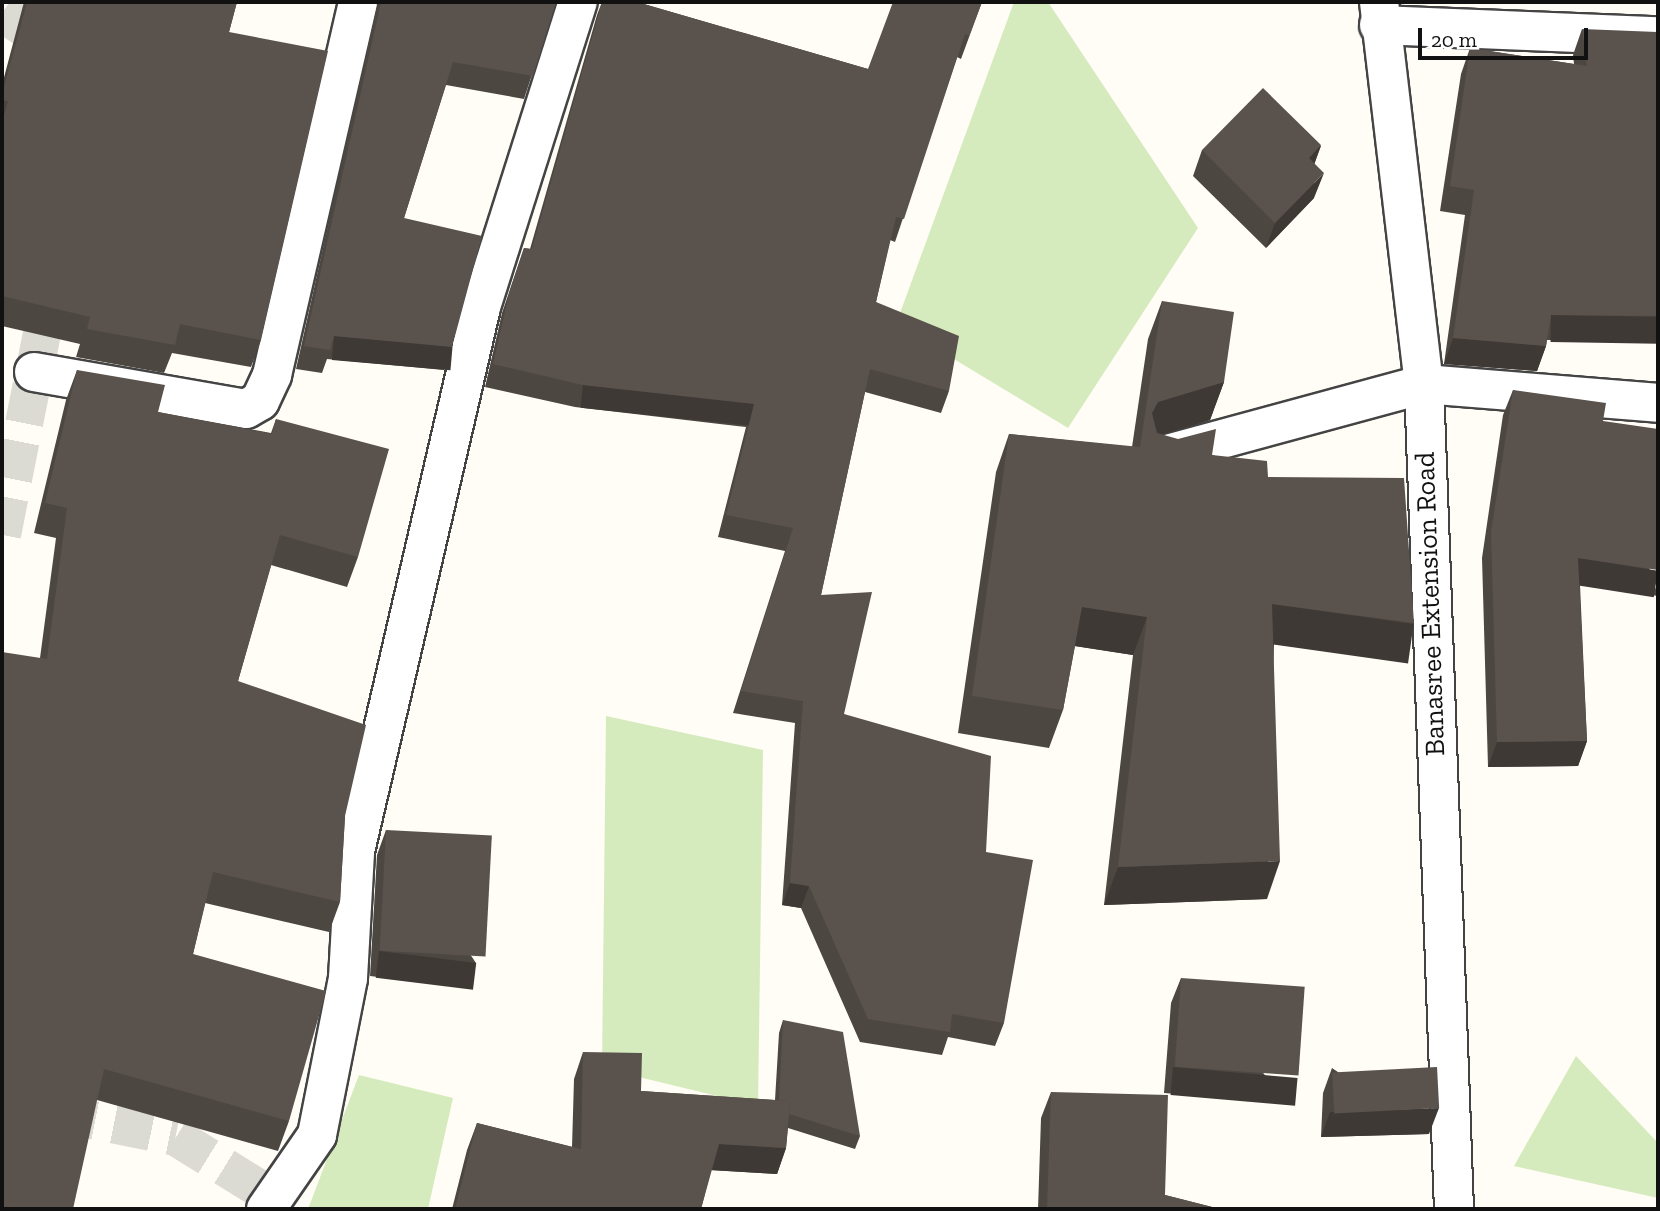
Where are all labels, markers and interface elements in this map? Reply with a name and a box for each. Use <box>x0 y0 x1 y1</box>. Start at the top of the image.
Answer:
scale bar <box>1422 14 1592 58</box>
text: 20 m <box>1431 27 1477 52</box>
street label: Banasree Extension Road <box>1408 451 1452 757</box>

